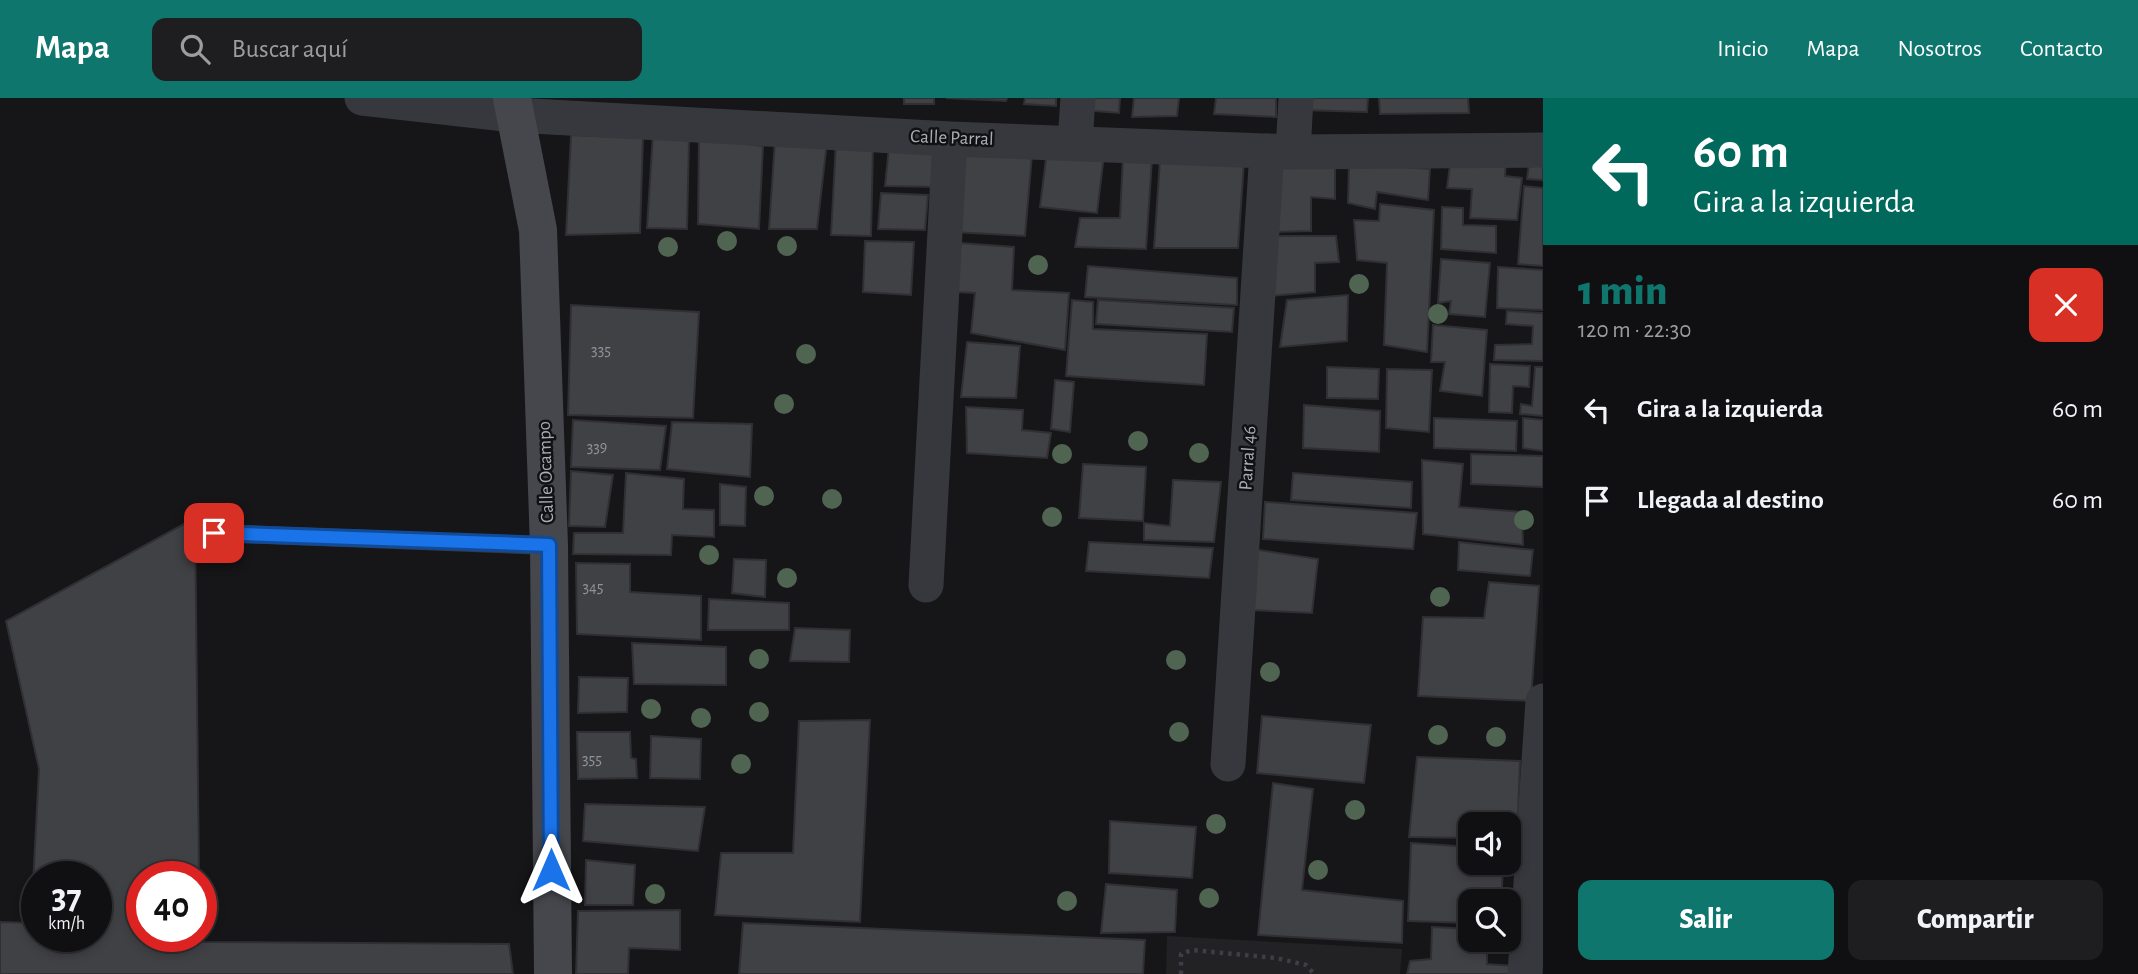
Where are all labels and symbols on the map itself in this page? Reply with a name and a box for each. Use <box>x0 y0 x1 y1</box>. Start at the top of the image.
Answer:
street label: Calle Parral <box>910 127 994 149</box>
house number: 335 <box>591 342 611 358</box>
street label: Calle Ocampo <box>535 421 557 523</box>
street label: Parral 46 <box>1236 425 1260 491</box>
house number: 339 <box>587 439 607 455</box>
pin <box>184 503 244 563</box>
house number: 345 <box>583 579 603 595</box>
house number: 355 <box>582 751 602 767</box>
position arrow <box>514 833 588 907</box>
speed limit sign: 40 <box>126 861 217 952</box>

